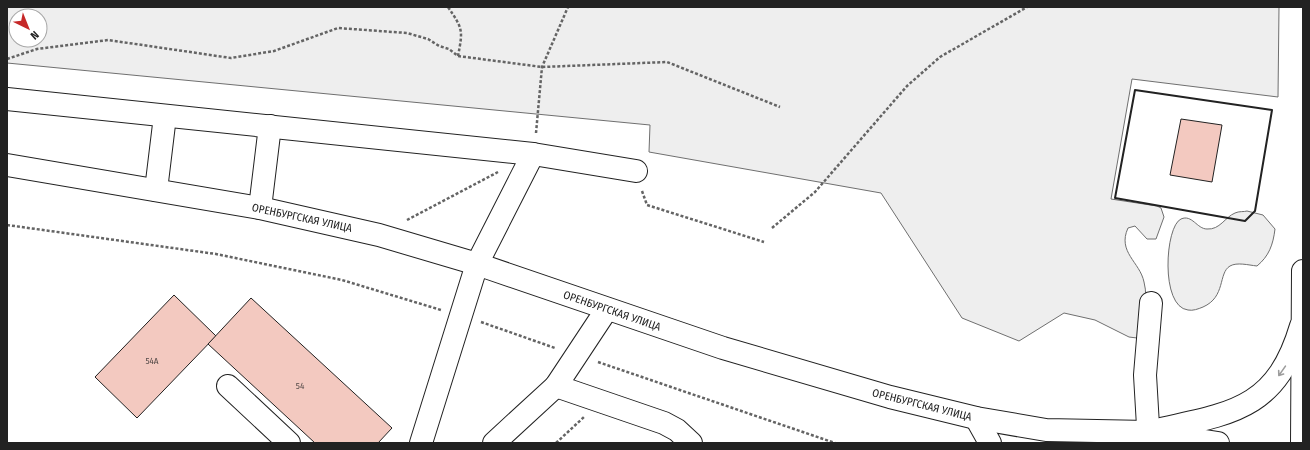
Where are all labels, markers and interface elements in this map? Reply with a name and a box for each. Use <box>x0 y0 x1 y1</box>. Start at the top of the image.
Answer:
north arrow <box>8 8 48 48</box>
text: N <box>28 28 41 42</box>
street label: ОРЕНБУРГСКАЯ УЛИЦА <box>251 201 354 235</box>
street label: ОРЕНБУРГСКАЯ УЛИЦА <box>562 288 663 334</box>
house number: 54А <box>145 356 159 366</box>
one-way arrow <box>1278 365 1286 376</box>
house number: 54 <box>296 381 305 391</box>
street label: ОРЕНБУРГСКАЯ УЛИЦА <box>871 386 973 424</box>

